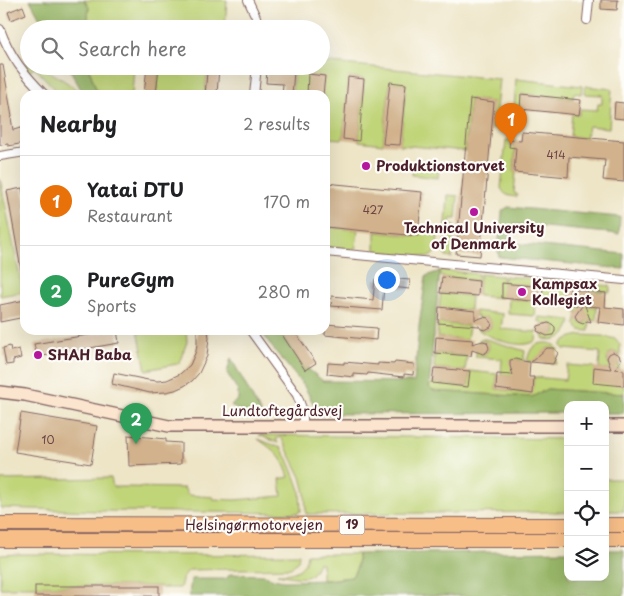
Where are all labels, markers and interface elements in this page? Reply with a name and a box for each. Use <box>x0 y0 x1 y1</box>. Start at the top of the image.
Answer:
search box <box>20 20 330 75</box>
icon: search <box>38 34 66 62</box>
text: Search here <box>78 34 187 62</box>
pin: 1 <box>495 103 527 144</box>
text: Nearby <box>40 107 117 139</box>
text: 2 results <box>243 111 310 135</box>
house number: 414 <box>547 146 565 163</box>
place label: Produktionstorvet <box>376 155 505 176</box>
marker: Produktionstorvet <box>360 160 372 172</box>
text: Yatai DTU <box>87 175 184 203</box>
text: 1 <box>52 189 60 213</box>
text: 170 m <box>264 189 310 213</box>
house number: 427 <box>363 201 383 218</box>
text: Restaurant <box>87 203 173 227</box>
marker: Technical University of Denmark <box>468 206 480 218</box>
place label: Technical University of Denmark <box>404 217 544 254</box>
text: PureGym <box>87 265 175 293</box>
your location <box>374 267 400 293</box>
place label: Kampsax Kollegiet <box>532 273 597 310</box>
text: 2 <box>50 279 62 303</box>
text: 280 m <box>258 279 310 303</box>
marker: Kampsax Kollegiet <box>516 286 528 298</box>
text: Sports <box>87 293 136 317</box>
place label: SHAH Baba <box>48 344 132 365</box>
marker: SHAH Baba <box>32 349 44 361</box>
street label: Lundtoftegårdsvej <box>222 400 342 421</box>
map controls <box>564 401 609 581</box>
button: + <box>564 401 609 446</box>
pin: 2 <box>120 403 152 444</box>
house number: 10 <box>42 431 54 448</box>
button: − <box>564 446 609 491</box>
button: locate <box>564 491 609 536</box>
street label: Helsingørmotorvejen <box>185 514 323 535</box>
road number: 19 <box>340 516 364 534</box>
button: layers <box>564 536 609 581</box>

